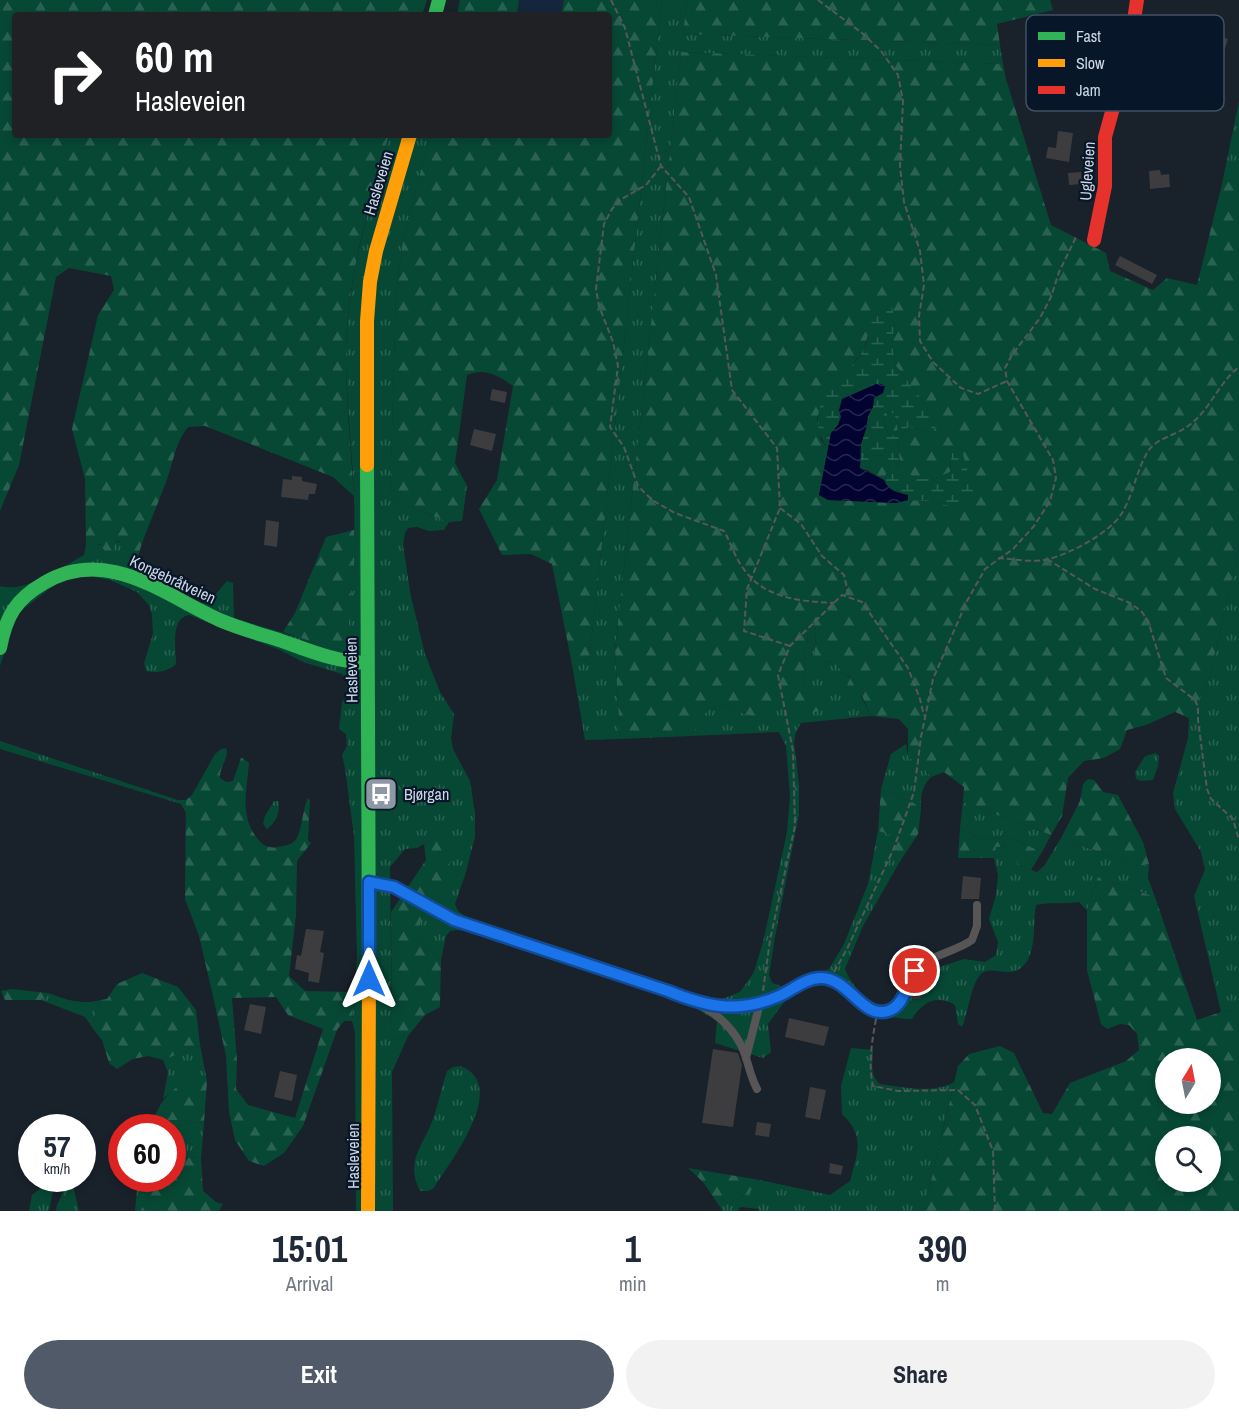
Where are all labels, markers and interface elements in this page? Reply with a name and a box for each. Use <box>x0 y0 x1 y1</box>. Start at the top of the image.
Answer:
legend <box>1026 15 1224 111</box>
text: Fast <box>1076 25 1101 47</box>
text: 60 m <box>135 29 214 85</box>
icon: right <box>36 36 114 114</box>
text: Slow <box>1076 52 1105 74</box>
text: Jam <box>1076 79 1101 101</box>
text: Hasleveien <box>135 83 246 119</box>
street label: Ugleveien <box>1074 141 1100 201</box>
street label: Hasleveien <box>358 148 398 218</box>
street label: Kongebråtveien <box>126 549 220 609</box>
street label: Hasleveien <box>339 637 363 703</box>
bus stop icon: Bjørgan <box>363 776 399 812</box>
place label: Bjørgan <box>404 783 449 805</box>
pin <box>889 945 940 996</box>
position arrow <box>337 947 401 1011</box>
icon: arrive <box>898 954 931 987</box>
north arrow <box>1155 1048 1221 1114</box>
map controls <box>1155 1048 1221 1192</box>
speed limit sign: 60 <box>108 1114 186 1192</box>
street label: Hasleveien <box>342 1123 364 1189</box>
text: 57 <box>43 1126 71 1166</box>
button: search <box>1155 1126 1221 1192</box>
text: km/h <box>44 1158 70 1179</box>
text: 15:01 <box>272 1225 347 1273</box>
text: 1 <box>624 1225 641 1273</box>
text: 390 <box>918 1225 967 1273</box>
text: Arrival <box>286 1270 333 1297</box>
text: min <box>619 1270 646 1297</box>
text: m <box>936 1270 949 1297</box>
button: Exit <box>24 1340 614 1409</box>
button: Share <box>626 1340 1215 1409</box>

